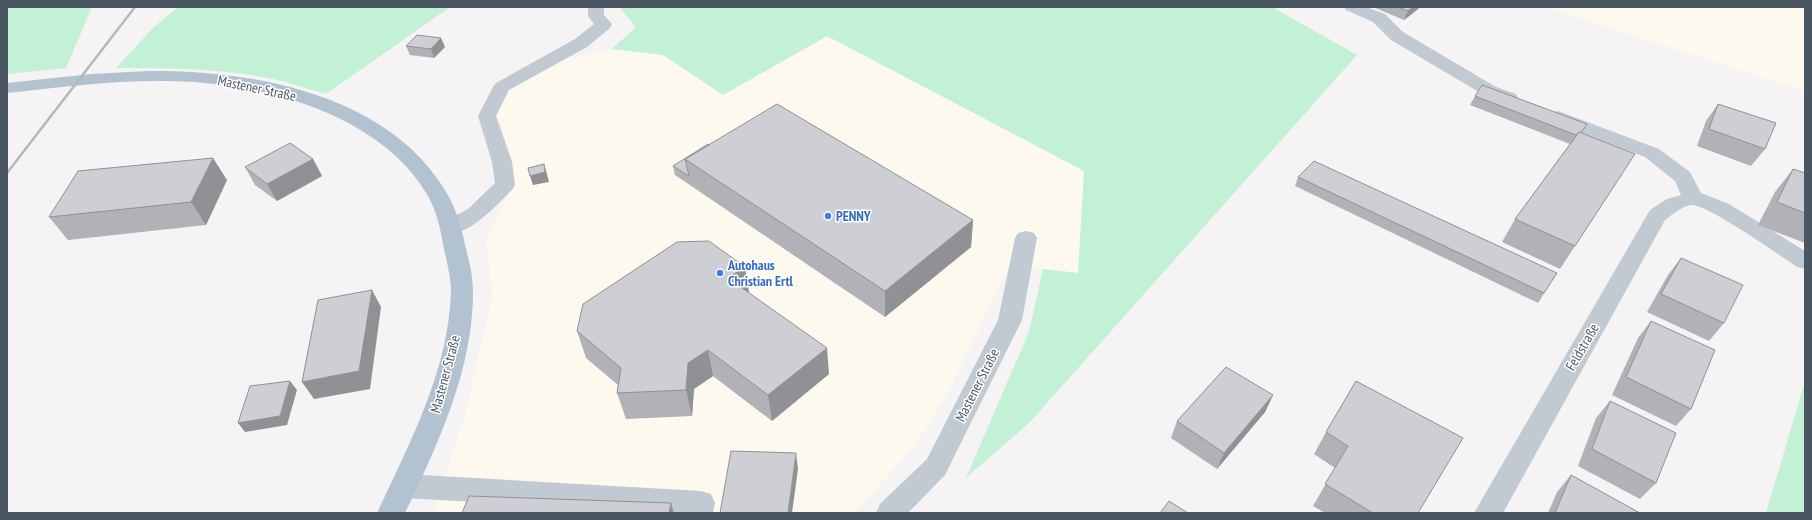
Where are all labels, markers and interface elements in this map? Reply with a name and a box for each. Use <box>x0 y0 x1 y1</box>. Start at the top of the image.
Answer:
street label: Mastener Straße <box>216 71 298 105</box>
place label: PENNY <box>836 207 871 225</box>
marker: PENNY <box>823 211 833 221</box>
place label: Autohaus Christian Ertl <box>727 256 794 290</box>
marker: Autohaus Christian Ertl <box>715 268 725 278</box>
street label: Feldstraße <box>1561 320 1603 374</box>
street label: Mastener Straße <box>426 333 464 415</box>
street label: Mastener Straße <box>951 345 1003 424</box>

